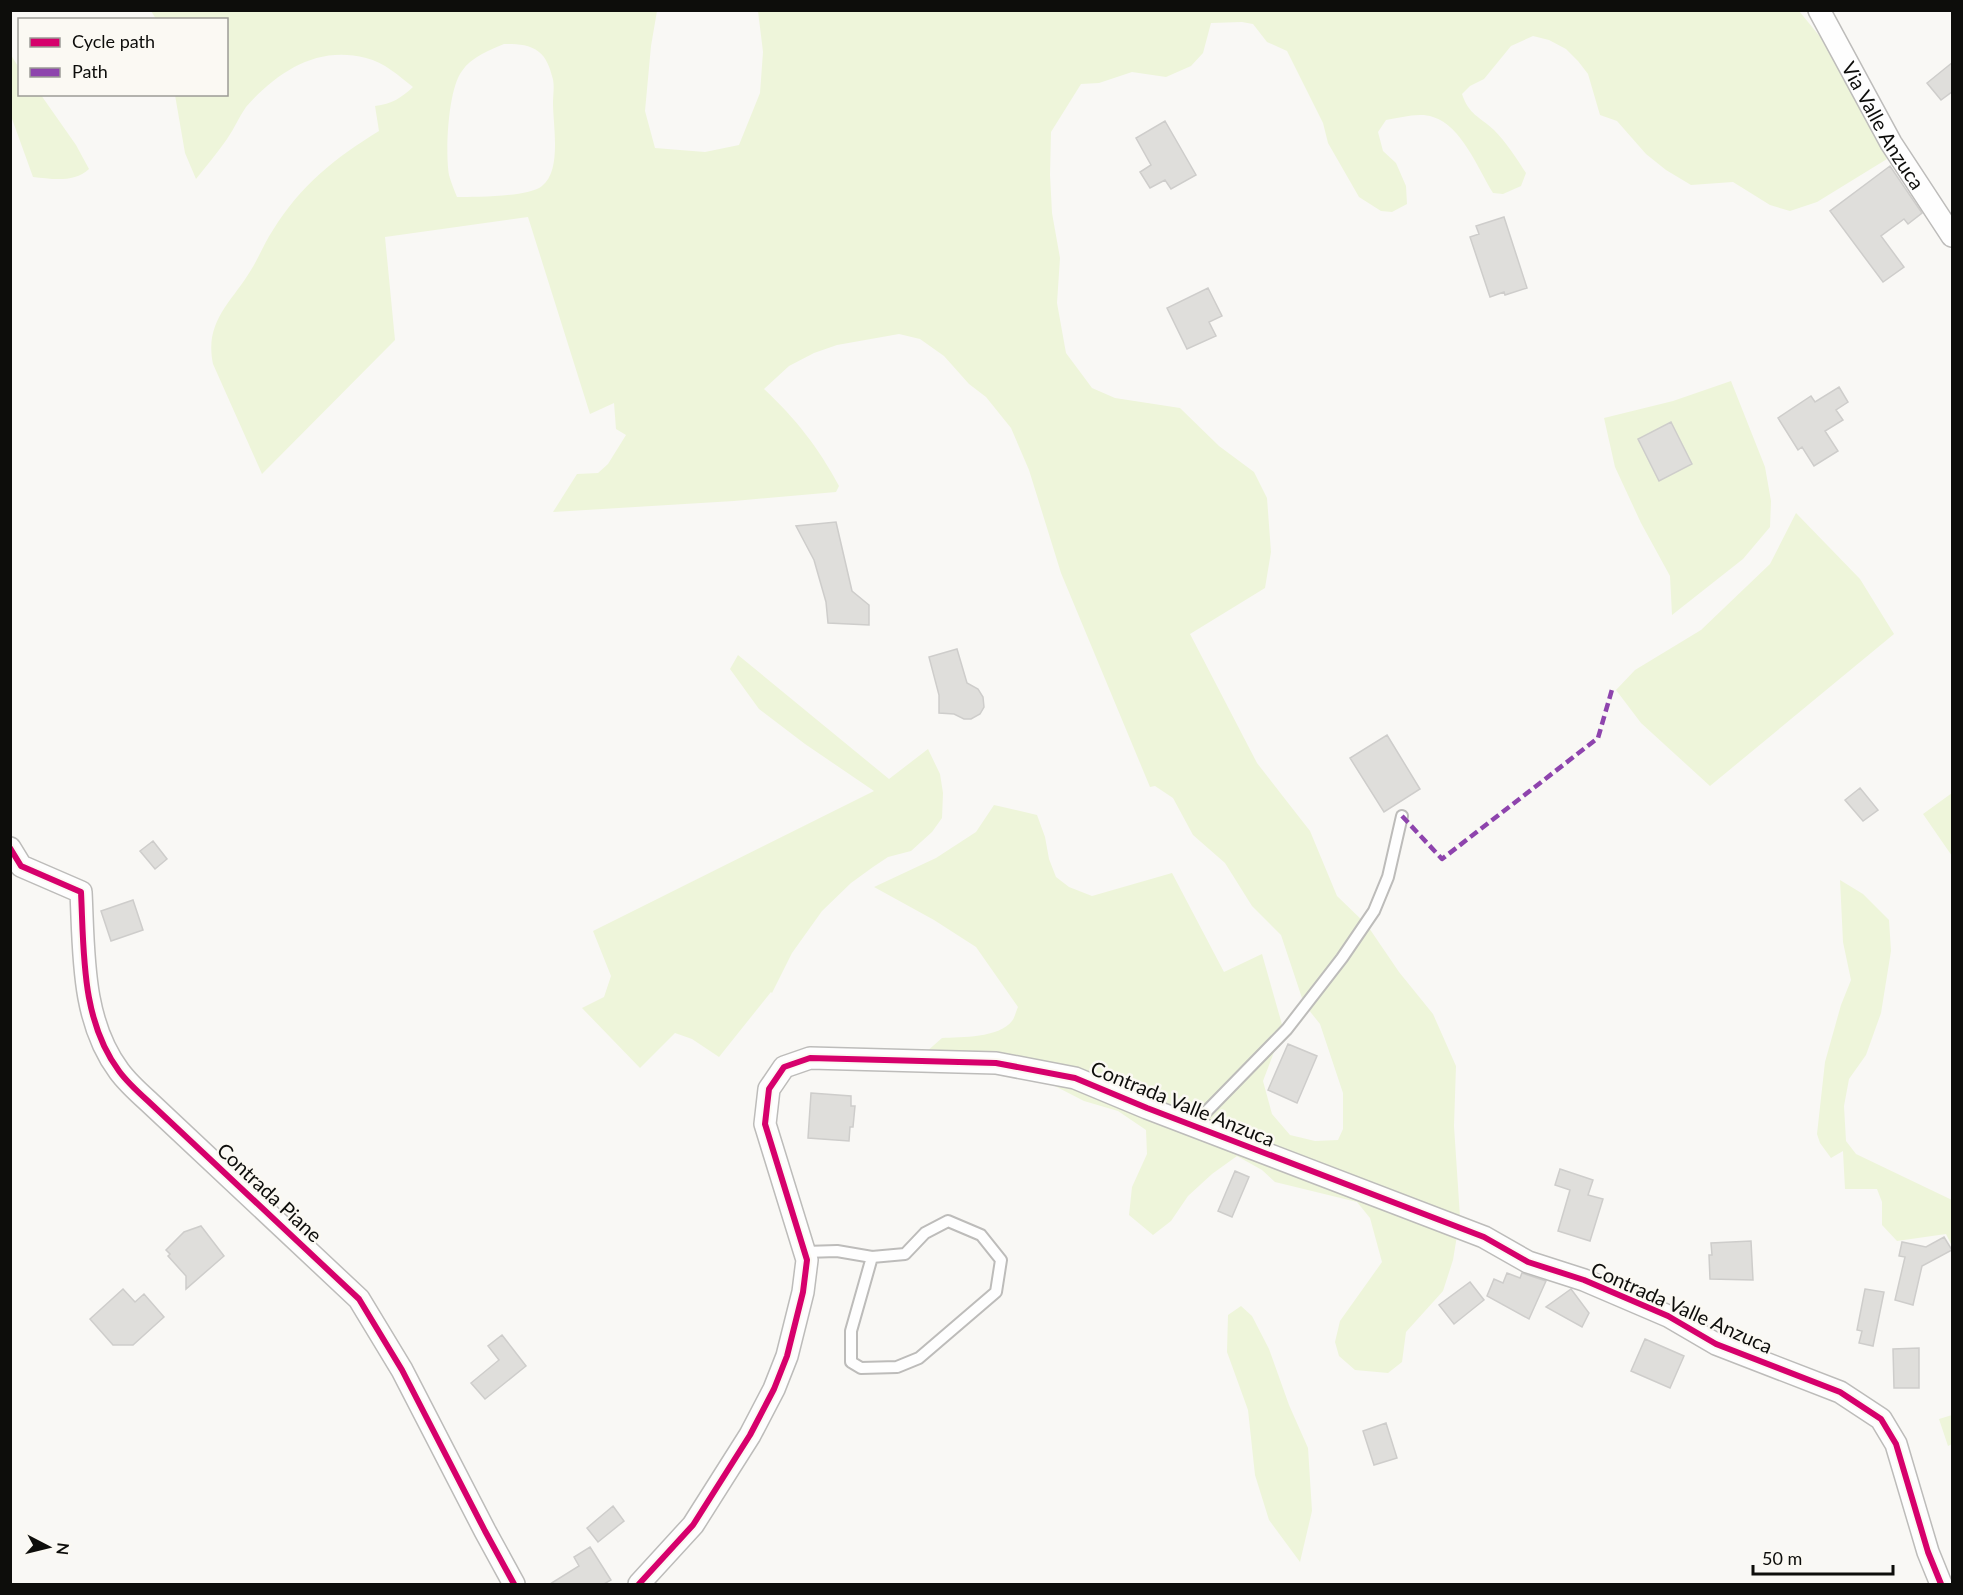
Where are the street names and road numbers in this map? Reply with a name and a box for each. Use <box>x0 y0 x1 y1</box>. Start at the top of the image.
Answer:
street label: Via Valle Anzuca <box>1837 57 1930 194</box>
street label: Contrada Valle Anzuca <box>1088 1055 1278 1151</box>
street label: Contrada Piane <box>213 1137 327 1247</box>
street label: Contrada Valle Anzuca <box>1588 1256 1776 1358</box>

